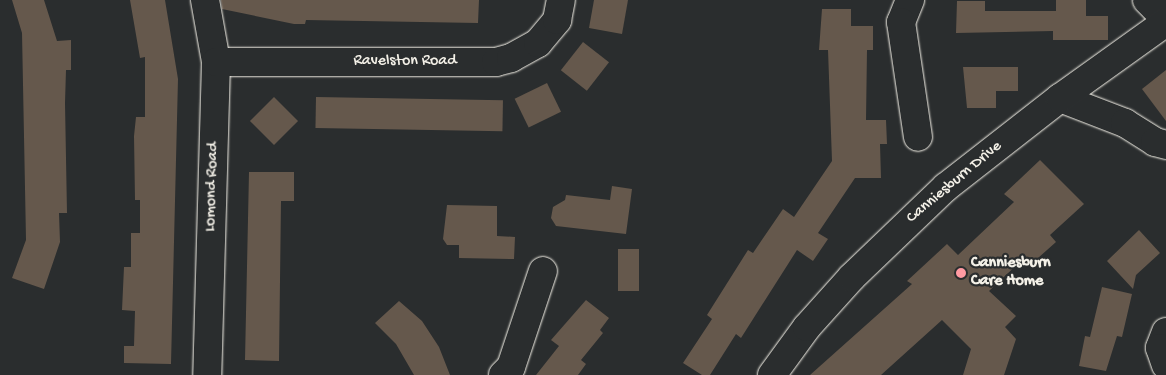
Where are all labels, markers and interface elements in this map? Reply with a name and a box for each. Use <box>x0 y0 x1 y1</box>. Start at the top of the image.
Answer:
street label: Ravelston Road <box>353 52 457 72</box>
street label: Canniesburn Drive <box>904 138 1006 228</box>
street label: Lomond Road <box>202 142 224 232</box>
place label: Canniesburn Care Home <box>971 254 1051 292</box>
marker: Canniesburn Care Home <box>955 267 967 279</box>

